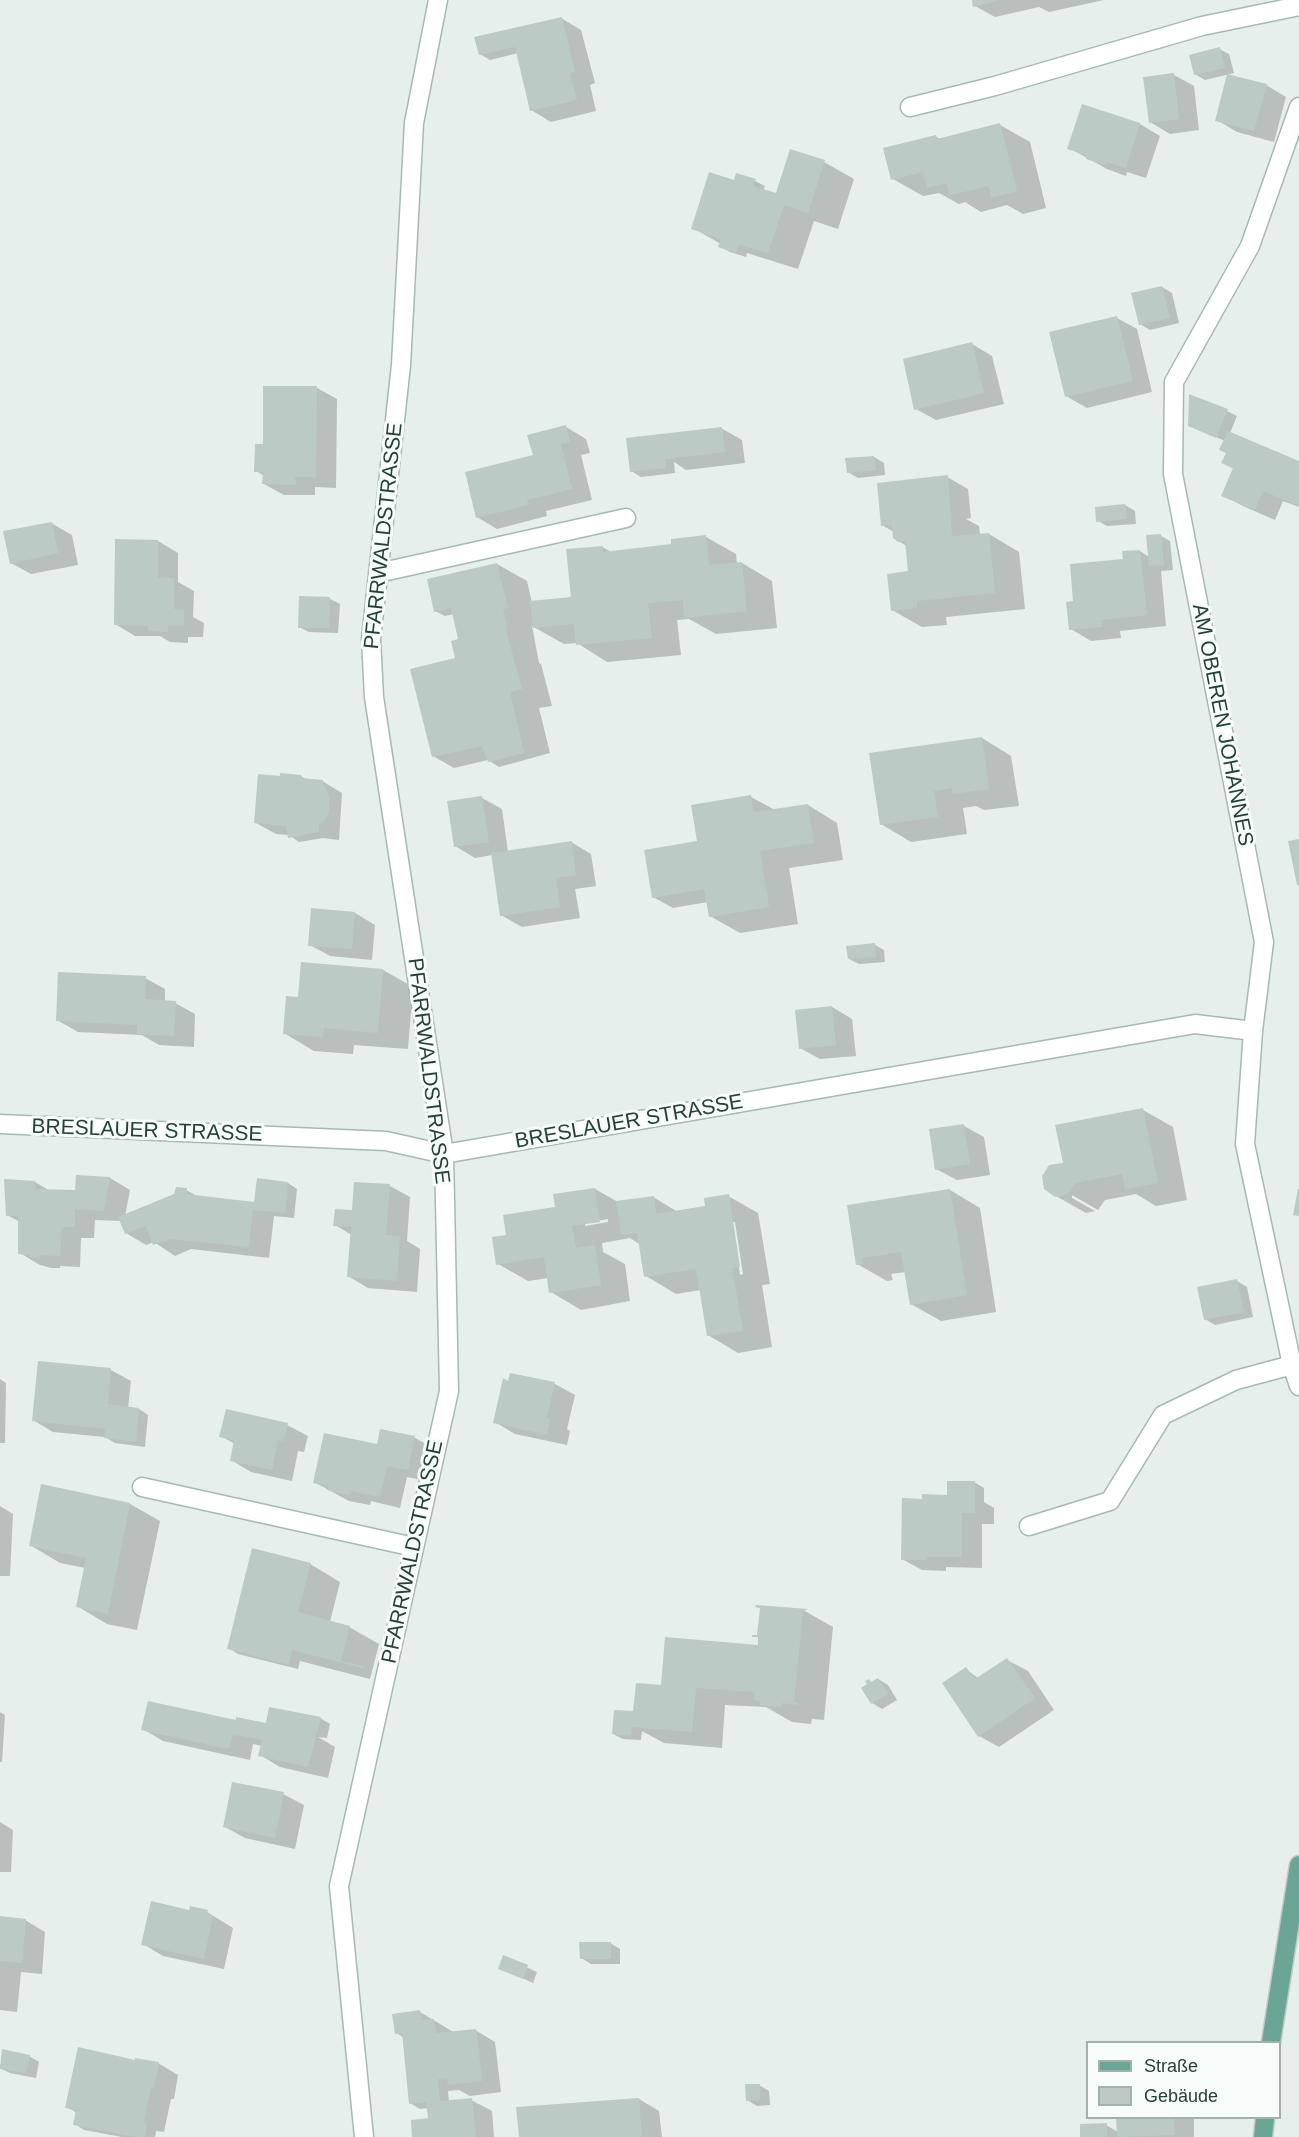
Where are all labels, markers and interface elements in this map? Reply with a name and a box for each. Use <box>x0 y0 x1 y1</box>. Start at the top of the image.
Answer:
street label: PFARRWALDSTRASSE <box>360 422 408 650</box>
street label: AM OBEREN JOHANNES <box>1186 602 1258 848</box>
street label: PFARRWALDSTRASSE <box>402 957 454 1185</box>
street label: BRESLAUER STRASSE <box>513 1090 745 1154</box>
street label: BRESLAUER STRASSE <box>31 1114 263 1148</box>
street label: PFARRWALDSTRASSE <box>377 1438 449 1666</box>
legend <box>1086 2041 1281 2119</box>
text: Straße <box>1144 2056 1198 2076</box>
text: Gebäude <box>1144 2086 1218 2106</box>

